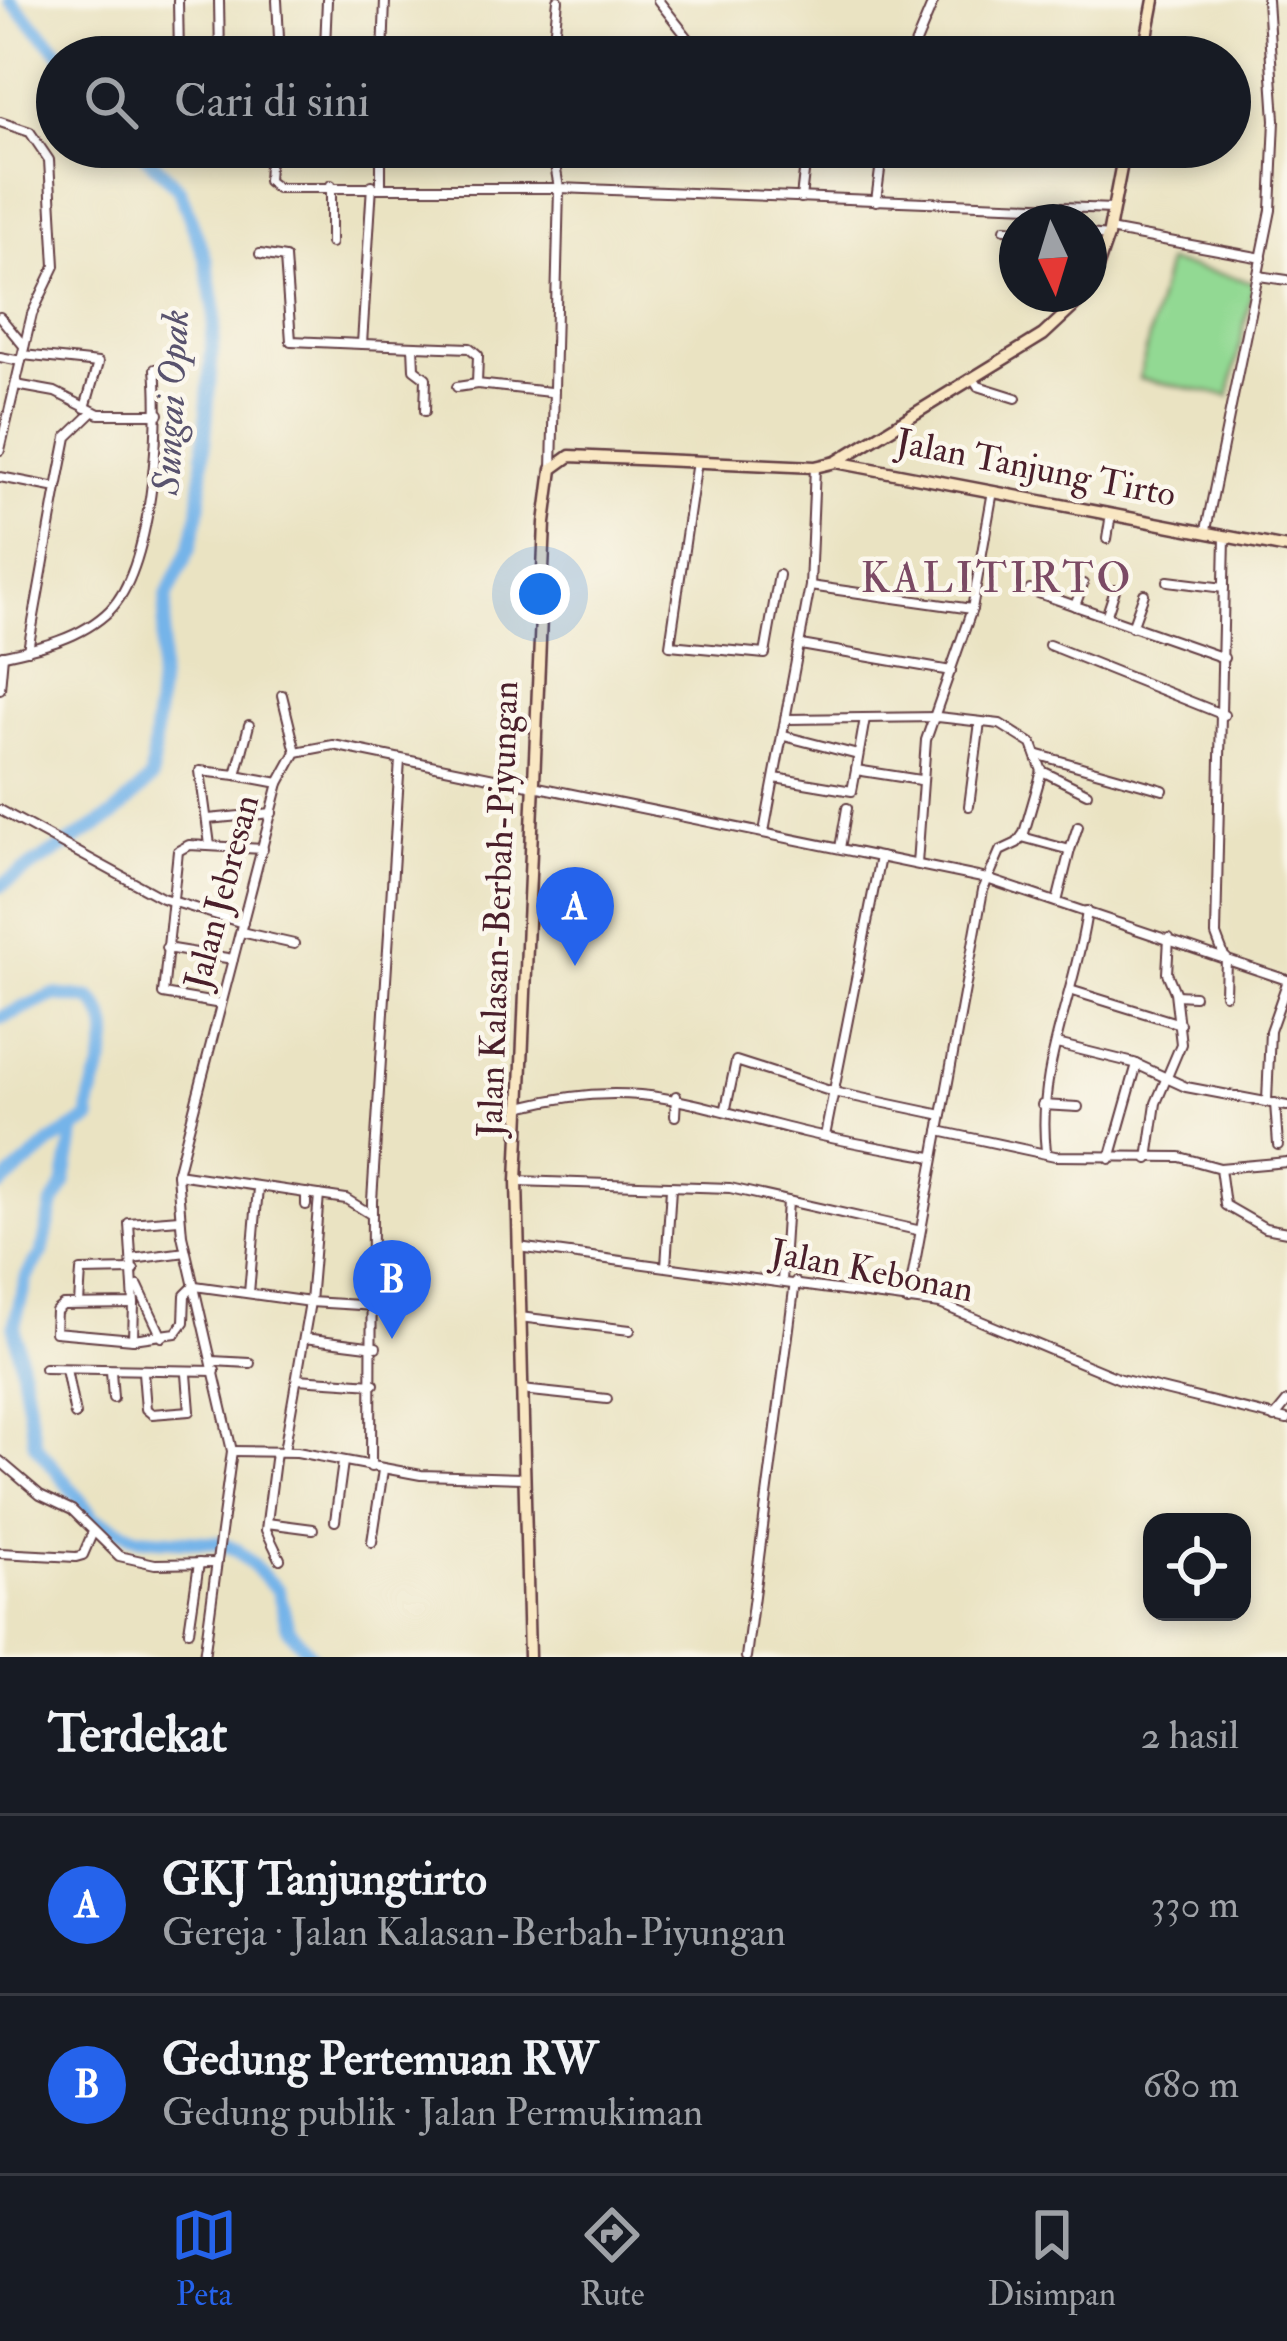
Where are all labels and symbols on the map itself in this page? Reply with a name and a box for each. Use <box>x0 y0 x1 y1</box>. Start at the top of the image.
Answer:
north arrow <box>999 204 1107 312</box>
water label: Sungai Opak <box>142 308 200 497</box>
street label: Jalan Tanjung Tirto <box>891 419 1180 517</box>
district label: KALITIRTO <box>860 553 1134 605</box>
your location <box>510 564 570 624</box>
street label: Jalan Kalasan-Berbah-Piyungan <box>468 680 528 1139</box>
street label: Jalan Jebresan <box>174 790 270 995</box>
pin: A <box>536 867 614 966</box>
street label: Jalan Kebonan <box>766 1229 977 1313</box>
pin: B <box>353 1240 431 1339</box>

